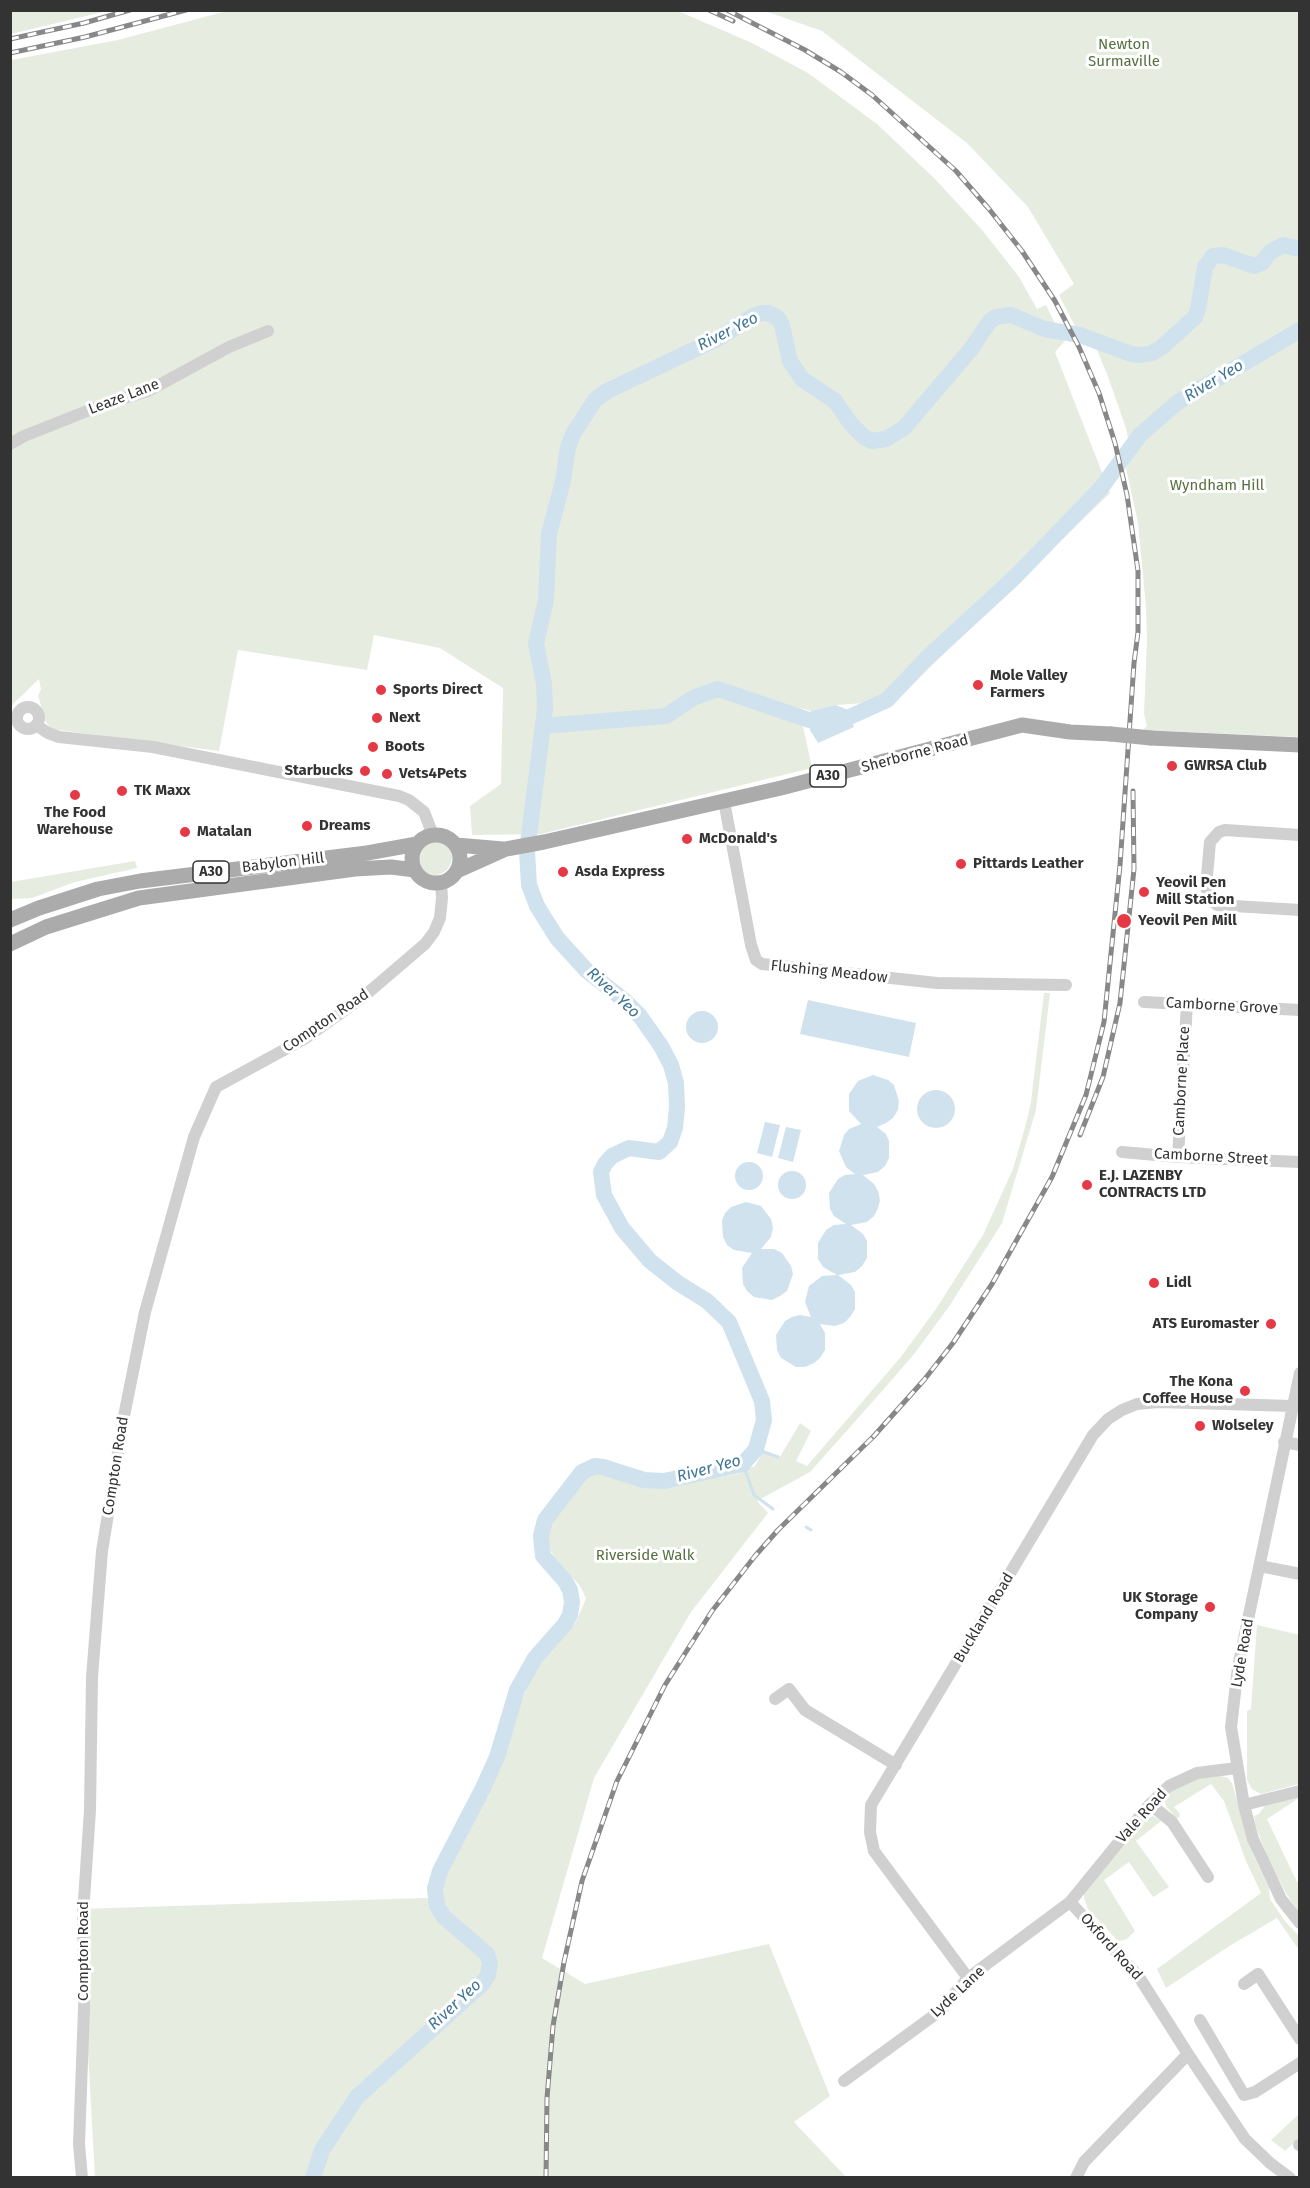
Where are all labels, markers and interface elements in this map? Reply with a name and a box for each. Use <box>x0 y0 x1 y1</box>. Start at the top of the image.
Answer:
park label: Newton Surmaville <box>1088 36 1160 71</box>
water label: River Yeo <box>694 309 762 355</box>
water label: River Yeo <box>1181 356 1247 406</box>
street label: Leaze Lane <box>86 375 162 419</box>
park label: Wyndham Hill <box>1170 477 1264 495</box>
place label: Mole Valley Farmers <box>990 667 1068 702</box>
marker: Mole Valley Farmers <box>971 678 985 692</box>
place label: Sports Direct <box>393 681 483 699</box>
marker: Sports Direct <box>374 683 388 697</box>
place label: Next <box>389 709 420 727</box>
marker: Next <box>370 711 384 725</box>
street label: Sherborne Road <box>860 731 970 777</box>
place label: Boots <box>385 738 425 756</box>
marker: Boots <box>366 740 380 754</box>
place label: GWRSA Club <box>1184 757 1267 775</box>
marker: GWRSA Club <box>1165 759 1179 773</box>
place label: Starbucks <box>284 762 353 780</box>
marker: Starbucks <box>358 764 372 778</box>
place label: Vets4Pets <box>399 765 467 783</box>
road number: A30 <box>810 765 846 787</box>
marker: Vets4Pets <box>380 767 394 781</box>
place label: TK Maxx <box>134 782 191 800</box>
marker: TK Maxx <box>115 784 129 798</box>
marker: The Food Warehouse <box>68 788 82 802</box>
place label: The Food Warehouse <box>37 804 113 839</box>
place label: Dreams <box>319 817 371 835</box>
marker: Dreams <box>300 819 314 833</box>
place label: Matalan <box>197 823 252 841</box>
marker: Matalan <box>178 825 192 839</box>
place label: McDonald's <box>699 830 777 848</box>
marker: McDonald's <box>680 832 694 846</box>
street label: Babylon Hill <box>241 849 325 877</box>
place label: Pittards Leather <box>973 855 1084 873</box>
marker: Pittards Leather <box>954 857 968 871</box>
road number: A30 <box>193 861 229 883</box>
place label: Asda Express <box>575 863 665 881</box>
marker: Asda Express <box>556 865 570 879</box>
place label: Yeovil Pen Mill Station <box>1156 874 1234 909</box>
marker: Yeovil Pen Mill Station <box>1137 885 1151 899</box>
marker: Yeovil Pen Mill <box>1115 912 1133 930</box>
place label: Yeovil Pen Mill <box>1138 912 1237 930</box>
street label: Flushing Meadow <box>770 957 888 987</box>
water label: River Yeo <box>583 964 643 1022</box>
street label: Compton Road <box>280 986 372 1056</box>
street label: Camborne Grove <box>1165 994 1279 1018</box>
street label: Camborne Place <box>1170 1026 1194 1136</box>
street label: Camborne Street <box>1153 1145 1269 1169</box>
place label: E.J. LAZENBY CONTRACTS LTD <box>1099 1167 1206 1202</box>
marker: E.J. LAZENBY CONTRACTS LTD <box>1080 1178 1094 1192</box>
place label: Lidl <box>1166 1274 1191 1292</box>
marker: Lidl <box>1147 1276 1161 1290</box>
place label: ATS Euromaster <box>1153 1315 1259 1333</box>
marker: ATS Euromaster <box>1264 1317 1278 1331</box>
place label: The Kona Coffee House <box>1142 1373 1233 1408</box>
marker: The Kona Coffee House <box>1238 1384 1252 1398</box>
street label: Compton Road <box>99 1415 133 1517</box>
place label: Wolseley <box>1212 1417 1274 1435</box>
marker: Wolseley <box>1193 1419 1207 1433</box>
water label: River Yeo <box>675 1451 743 1487</box>
park label: Riverside Walk <box>596 1547 694 1565</box>
street label: Buckland Road <box>950 1570 1018 1666</box>
place label: UK Storage Company <box>1123 1589 1198 1624</box>
marker: UK Storage Company <box>1203 1600 1217 1614</box>
street label: Lyde Road <box>1228 1617 1258 1689</box>
street label: Vale Road <box>1113 1785 1171 1847</box>
street label: Compton Road <box>75 1901 93 2001</box>
street label: Oxford Road <box>1076 1910 1146 1984</box>
street label: Lyde Lane <box>927 1962 989 2022</box>
water label: River Yeo <box>425 1976 485 2034</box>

